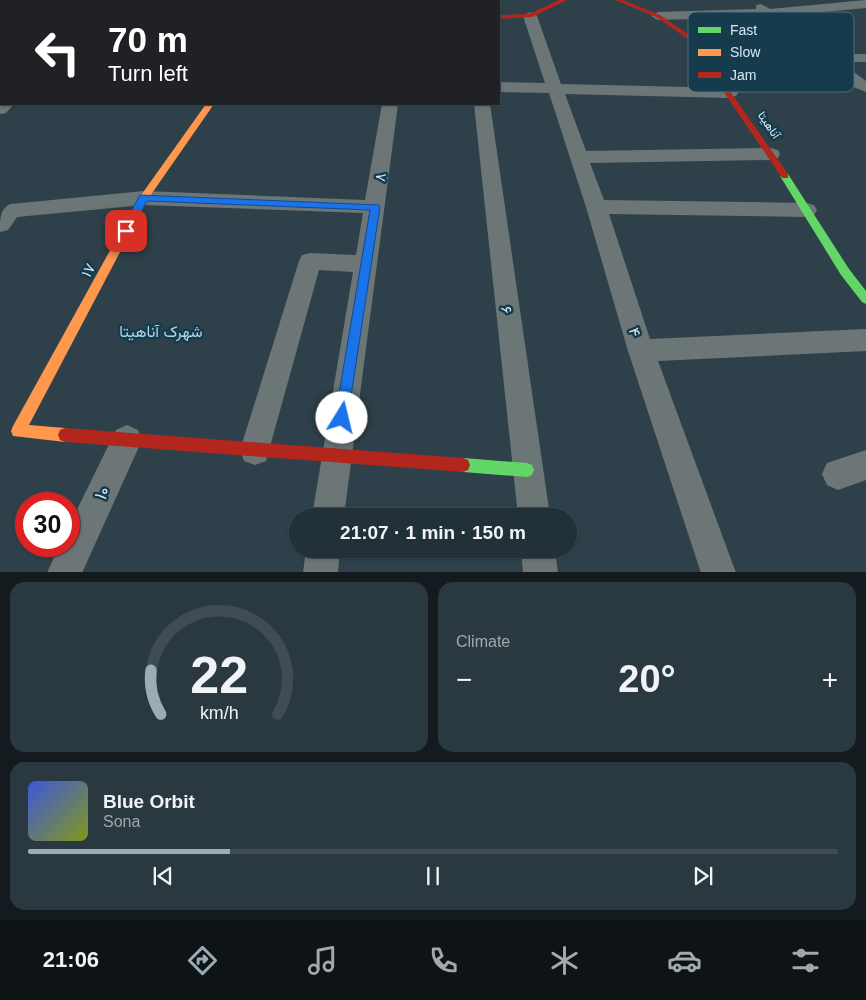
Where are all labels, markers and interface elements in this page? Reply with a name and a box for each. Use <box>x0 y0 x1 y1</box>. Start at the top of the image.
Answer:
legend <box>688 12 854 92</box>
icon: left <box>25 20 90 85</box>
text: 70 m <box>108 20 188 59</box>
text: Fast <box>730 22 757 38</box>
text: Slow <box>730 44 761 60</box>
text: Turn left <box>108 61 188 86</box>
text: Jam <box>730 67 756 83</box>
street label: آناهیتا <box>755 109 784 142</box>
street label: ۸ <box>371 171 389 183</box>
pin <box>105 210 147 252</box>
icon: arrive <box>112 217 140 245</box>
street label: ۱۷ <box>77 260 99 280</box>
street label: ۶ <box>498 305 516 315</box>
district label: شهرک آناهیتا <box>119 323 203 342</box>
street label: ۴ <box>626 325 645 339</box>
position arrow <box>315 391 367 443</box>
street label: ۱۰ <box>90 483 114 503</box>
speed limit sign: 30 <box>15 492 80 557</box>
text: 21:07 · 1 min · 150 m <box>340 522 526 543</box>
text: Climate <box>456 633 510 650</box>
text: 22 <box>190 646 248 704</box>
text: 20° <box>618 658 676 700</box>
text: − <box>456 664 472 695</box>
text: + <box>822 664 838 695</box>
text: km/h <box>200 703 238 723</box>
text: Blue Orbit <box>103 791 195 812</box>
text: Sona <box>103 813 140 830</box>
icon: previous <box>149 862 177 890</box>
icon: pause <box>419 862 447 890</box>
icon: next <box>689 862 717 890</box>
icon: directions <box>185 943 220 978</box>
icon: music <box>305 943 340 978</box>
icon: phone <box>426 943 461 978</box>
icon: climate <box>547 943 582 978</box>
icon: car <box>667 943 702 978</box>
icon: filters <box>788 943 823 978</box>
text: 21:06 <box>43 947 99 972</box>

